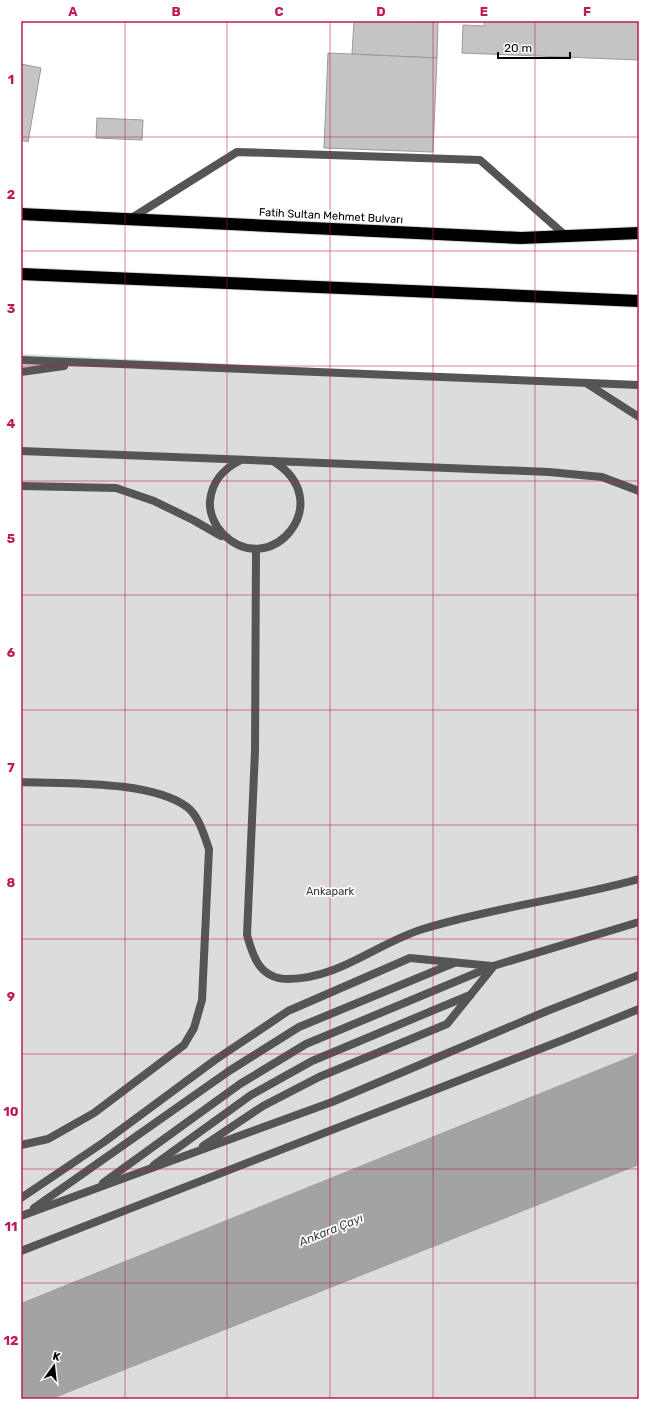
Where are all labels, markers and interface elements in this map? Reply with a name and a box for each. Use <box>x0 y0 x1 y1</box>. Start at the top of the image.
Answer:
text: A <box>68 4 78 19</box>
text: B <box>171 4 181 19</box>
text: C <box>274 4 284 19</box>
text: D <box>376 4 386 19</box>
text: E <box>480 4 488 19</box>
text: F <box>583 4 591 19</box>
scale bar <box>498 34 570 60</box>
text: 20 m <box>504 41 532 55</box>
text: 1 <box>8 72 14 87</box>
text: 2 <box>7 187 15 202</box>
street label: Fatih Sultan Mehmet Bulvarı <box>259 206 403 226</box>
text: 3 <box>7 301 16 316</box>
text: 4 <box>7 416 16 431</box>
text: 5 <box>7 531 15 546</box>
text: 6 <box>7 645 16 660</box>
text: 7 <box>7 760 15 775</box>
text: 8 <box>7 875 16 890</box>
park label: Ankapark <box>306 885 354 898</box>
text: 9 <box>7 989 15 1004</box>
text: 10 <box>3 1104 19 1119</box>
water label: Ankara Çayı <box>296 1211 365 1250</box>
text: 11 <box>5 1219 17 1234</box>
text: 12 <box>4 1333 18 1348</box>
north arrow <box>34 1346 74 1386</box>
text: K <box>51 1350 62 1364</box>

